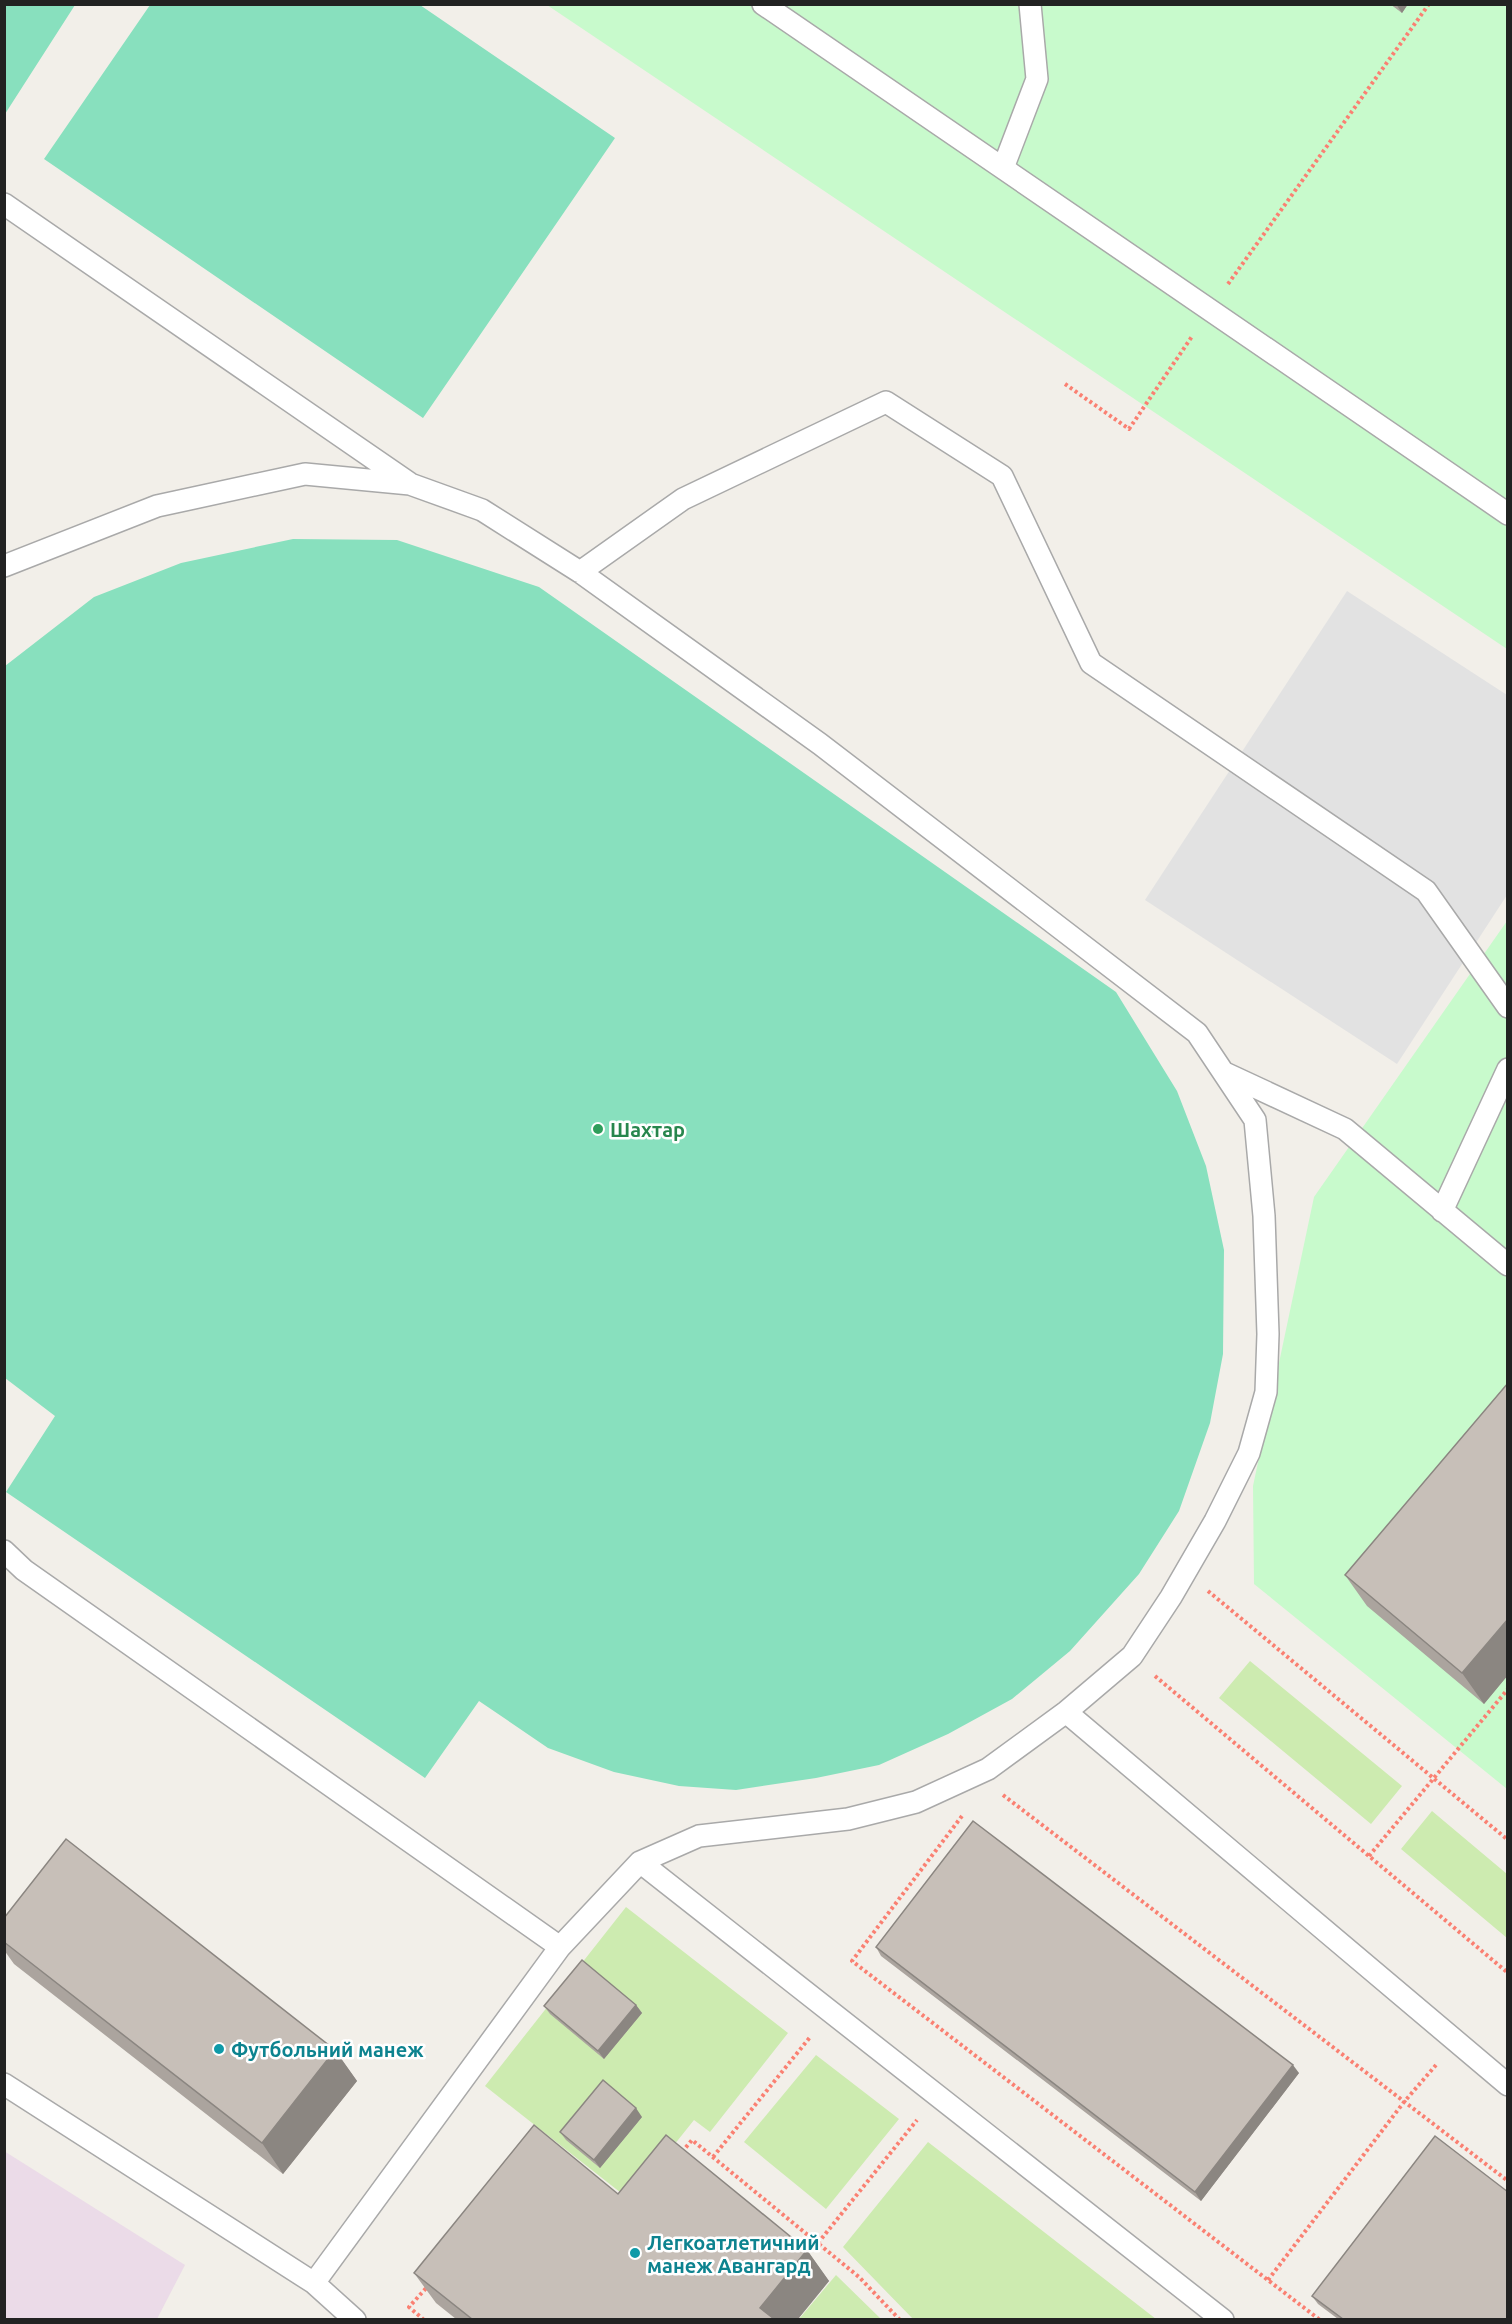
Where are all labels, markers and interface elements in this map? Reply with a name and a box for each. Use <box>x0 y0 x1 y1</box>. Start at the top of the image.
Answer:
place label: Шахтар <box>610 1118 685 1141</box>
marker: Шахтар <box>591 1122 605 1136</box>
place label: Футбольний манеж <box>231 2038 424 2061</box>
marker: Футбольний манеж <box>212 2042 226 2056</box>
place label: Легкоатлетичний манеж Авангард <box>647 2231 819 2277</box>
marker: Легкоатлетичний манеж Авангард <box>628 2246 642 2260</box>

